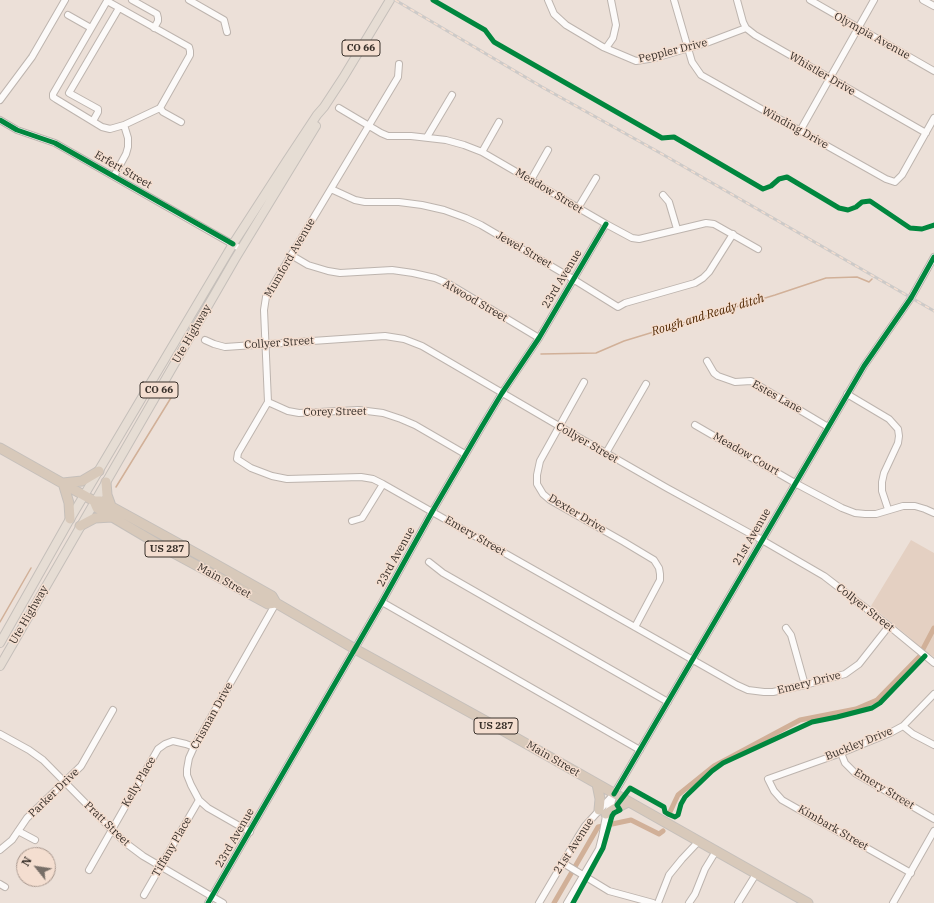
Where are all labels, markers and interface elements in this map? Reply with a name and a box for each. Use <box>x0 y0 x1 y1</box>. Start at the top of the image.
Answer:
street label: Olympia Avenue <box>832 10 912 62</box>
street label: Peppler Drive <box>637 36 709 66</box>
road number: CO 66 <box>342 40 380 56</box>
street label: Whistler Drive <box>786 50 858 98</box>
street label: Winding Drive <box>759 104 831 152</box>
street label: Erfert Street <box>92 148 154 192</box>
street label: Meadow Street <box>513 166 585 216</box>
street label: Mumford Avenue <box>262 216 318 300</box>
street label: Jewel Street <box>494 229 554 271</box>
street label: 23rd Avenue <box>539 247 585 311</box>
street label: Atwood Street <box>440 277 510 325</box>
water label: Rough and Ready ditch <box>650 291 766 339</box>
street label: Ute Highway <box>170 302 214 366</box>
street label: Collyer Street <box>244 334 314 352</box>
street label: Estes Lane <box>750 378 804 416</box>
road number: CO 66 <box>140 382 178 398</box>
street label: Corey Street <box>303 405 367 419</box>
street label: Collyer Street <box>553 420 621 466</box>
street label: Meadow Court <box>710 430 782 478</box>
street label: Dexter Drive <box>546 492 608 536</box>
street label: 21st Avenue <box>730 506 774 568</box>
street label: Emery Street <box>442 513 508 559</box>
street label: 23rd Avenue <box>374 525 418 589</box>
road number: US 287 <box>145 541 189 557</box>
street label: Main Street <box>195 561 253 601</box>
street label: Collyer Street <box>833 581 897 635</box>
street label: Ute Highway <box>7 583 51 647</box>
street label: Emery Drive <box>776 669 842 697</box>
street label: Crisman Drive <box>188 680 236 752</box>
road number: US 287 <box>474 718 518 734</box>
street label: Buckley Drive <box>823 724 895 764</box>
street label: Main Street <box>524 738 582 780</box>
street label: Kelly Place <box>119 754 159 810</box>
street label: Parker Drive <box>26 766 82 820</box>
street label: Emery Street <box>851 766 917 812</box>
street label: Pratt Street <box>81 799 133 849</box>
street label: Kimbark Street <box>795 802 871 854</box>
street label: 23rd Avenue <box>213 806 257 870</box>
street label: Tiffany Place <box>150 815 194 879</box>
street label: 21st Avenue <box>551 816 597 876</box>
north arrow <box>16 847 56 887</box>
text: N <box>18 854 35 869</box>

